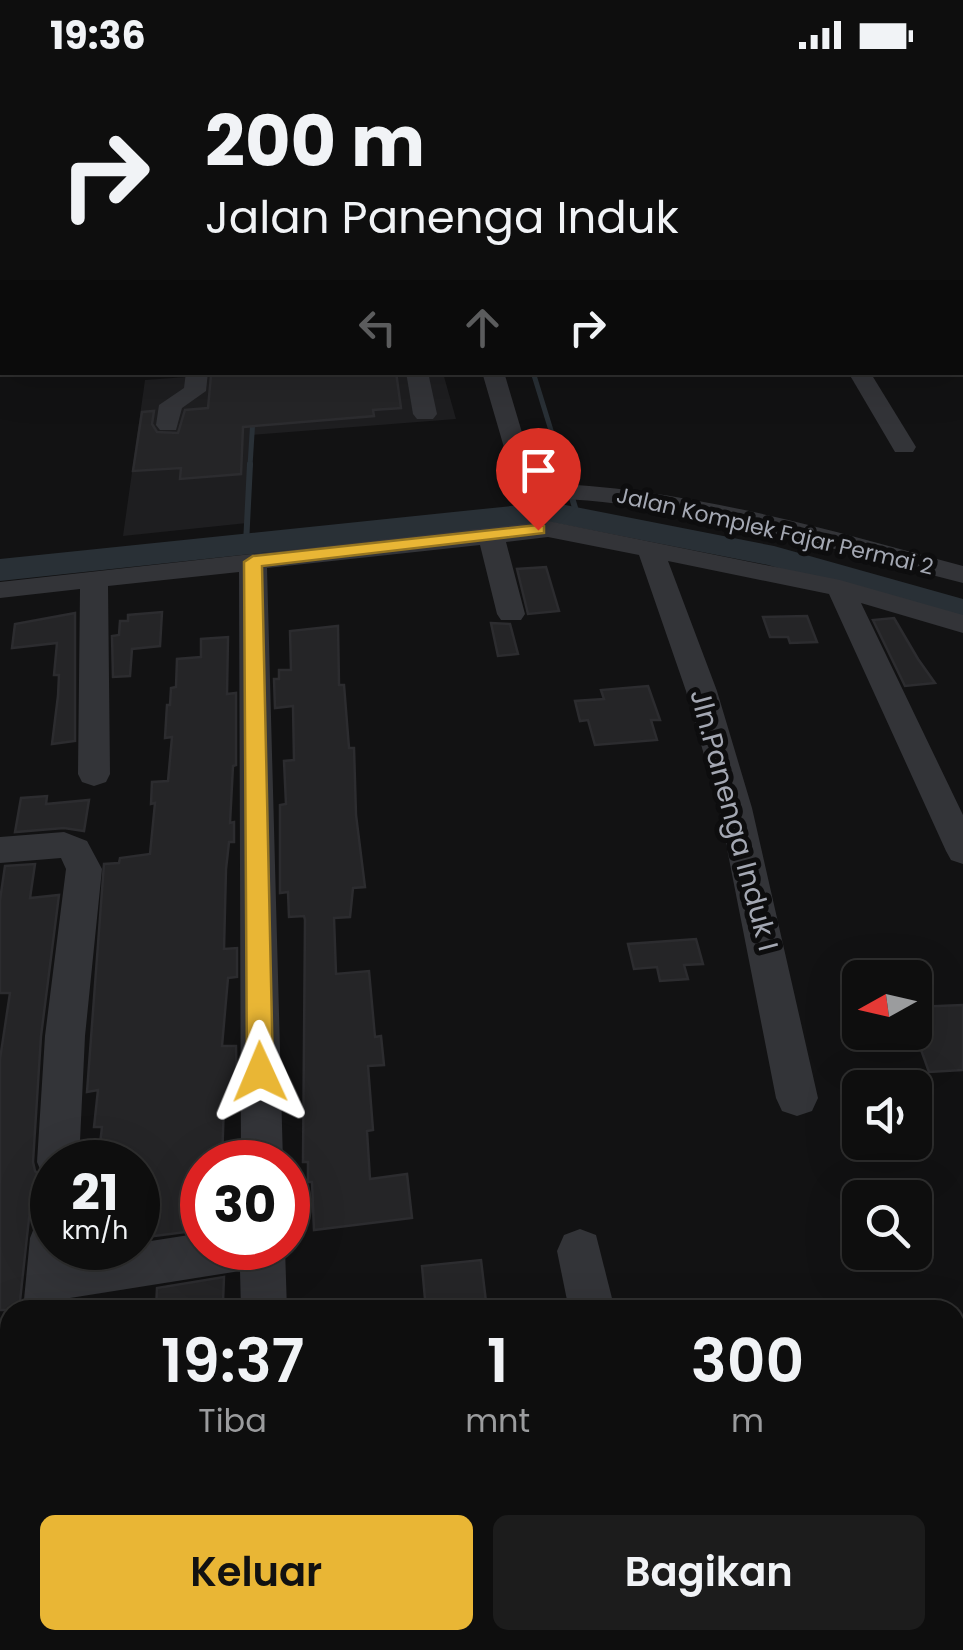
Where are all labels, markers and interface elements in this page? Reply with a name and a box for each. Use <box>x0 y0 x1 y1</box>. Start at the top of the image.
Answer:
text: 19:36 <box>50 9 146 62</box>
text: 200 m <box>205 92 425 191</box>
icon: right <box>40 110 170 240</box>
text: Jalan Panenga Induk <box>205 186 679 249</box>
icon: left <box>350 300 405 355</box>
icon: ahead <box>455 300 510 355</box>
icon: right <box>560 300 615 355</box>
pin <box>496 428 581 531</box>
icon: arrive <box>511 443 566 498</box>
street label: Jalan Komplek Fajar Permai 2 <box>614 479 936 583</box>
street label: Jln.Panenga Induk I <box>680 685 788 955</box>
north arrow <box>842 960 932 1050</box>
map controls <box>842 960 932 1270</box>
position arrow <box>208 1020 312 1124</box>
button: sound <box>842 1070 932 1160</box>
speed limit sign: 30 <box>180 1140 310 1270</box>
text: 21 <box>71 1157 119 1228</box>
button: search <box>842 1180 932 1270</box>
text: km/h <box>62 1213 128 1248</box>
text: 19:37 <box>161 1319 305 1403</box>
text: 1 <box>487 1319 509 1403</box>
text: 300 <box>691 1319 804 1403</box>
text: Tiba <box>198 1398 267 1443</box>
text: mnt <box>465 1398 530 1443</box>
text: m <box>731 1398 764 1443</box>
button: Keluar <box>40 1515 473 1630</box>
button: Bagikan <box>493 1515 925 1630</box>

